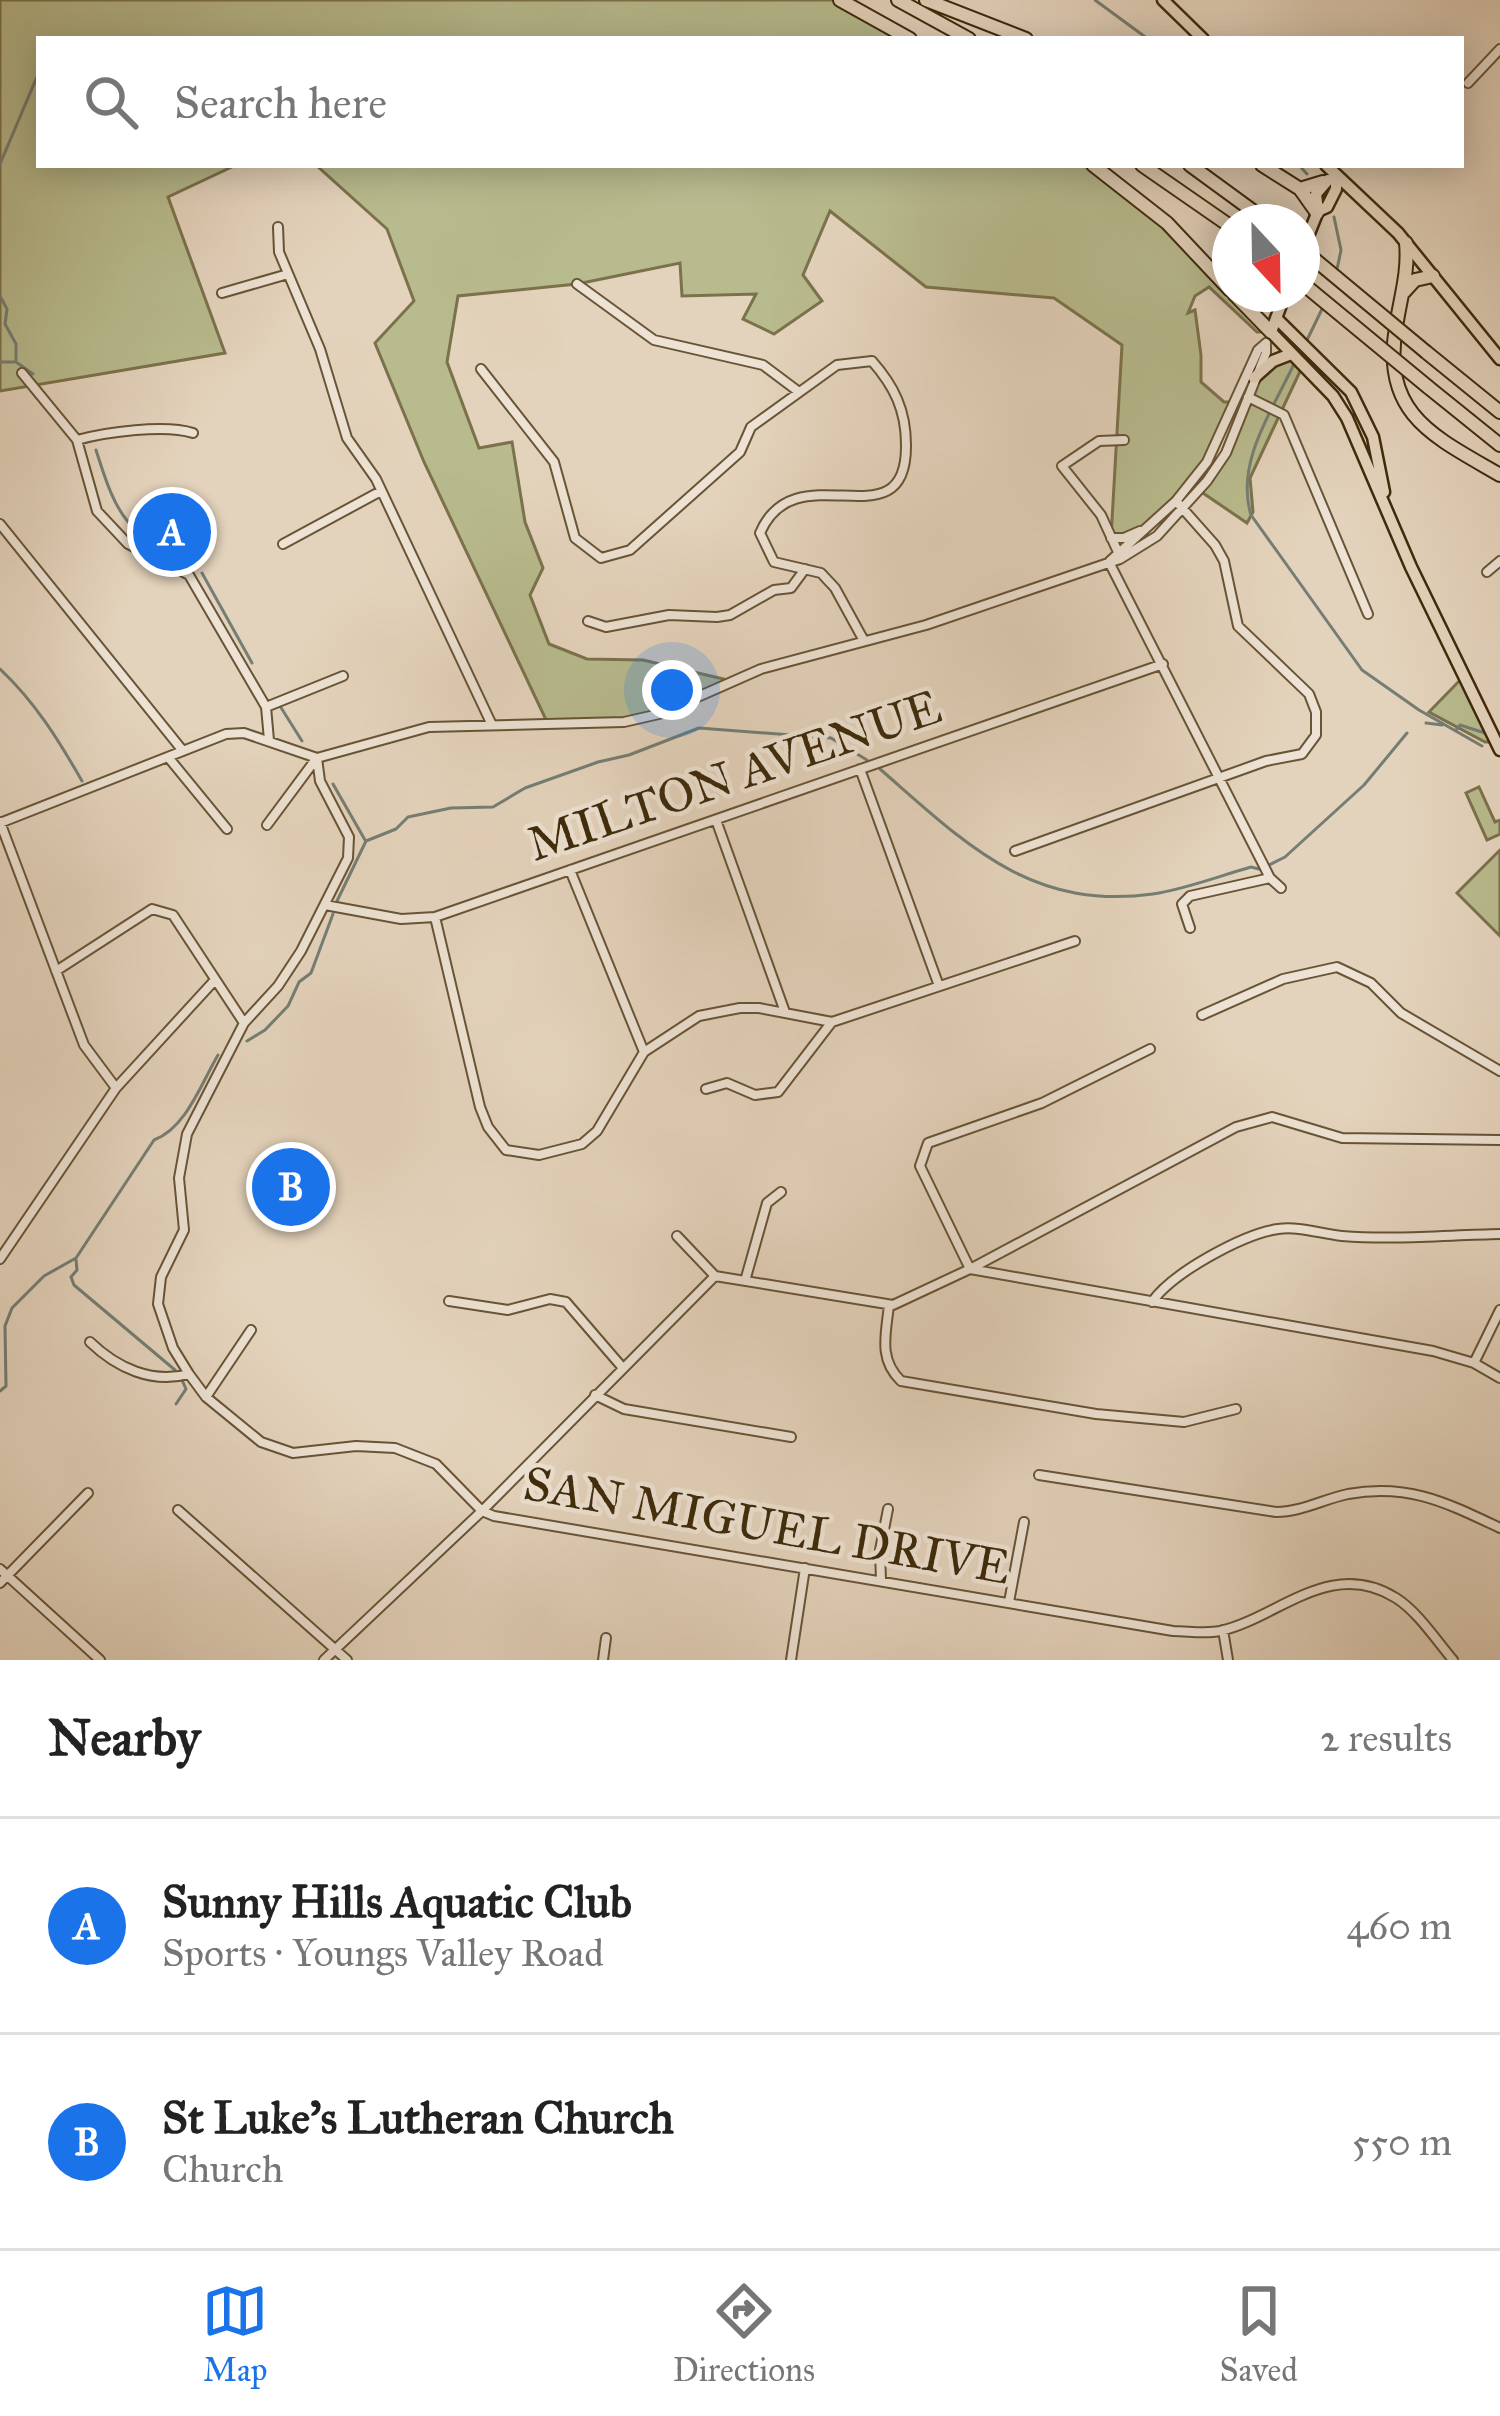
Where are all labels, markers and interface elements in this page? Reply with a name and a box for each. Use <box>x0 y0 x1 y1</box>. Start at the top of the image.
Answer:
search box <box>36 36 1464 168</box>
icon: search <box>78 69 144 135</box>
text: Search here <box>174 75 387 130</box>
north arrow <box>1212 204 1320 312</box>
pin: A <box>133 487 211 577</box>
your location <box>642 660 702 720</box>
street label: MILTON AVENUE <box>519 677 949 873</box>
pin: B <box>252 1142 330 1232</box>
street label: SAN MIGUEL DRIVE <box>519 1453 1015 1597</box>
text: Nearby <box>48 1707 200 1769</box>
text: 2 results <box>1320 1714 1452 1762</box>
text: Sunny Hills Aquatic Club <box>162 1874 632 1929</box>
text: A <box>74 1902 100 1950</box>
text: 460 m <box>1346 1902 1452 1950</box>
text: Sports · Youngs Valley Road <box>162 1929 604 1977</box>
text: St Luke's Lutheran Church <box>162 2090 674 2145</box>
text: B <box>74 2118 100 2166</box>
text: 550 m <box>1352 2118 1452 2166</box>
text: Church <box>162 2145 283 2193</box>
tab: Map <box>202 2278 268 2390</box>
tab: Directions <box>673 2278 815 2390</box>
tab: Saved <box>1219 2278 1298 2390</box>

